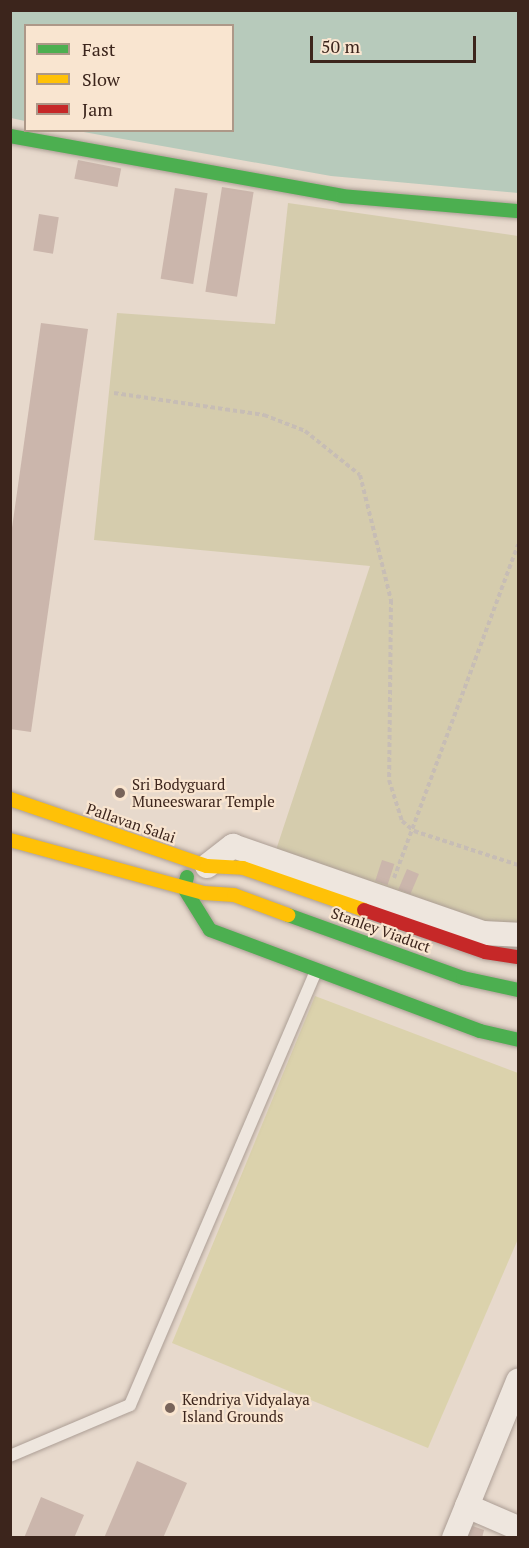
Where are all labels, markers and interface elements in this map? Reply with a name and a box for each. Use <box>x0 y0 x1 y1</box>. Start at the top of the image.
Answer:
legend <box>24 24 234 132</box>
scale bar <box>313 24 480 62</box>
text: 50 m <box>321 34 360 58</box>
text: Fast <box>82 37 115 61</box>
text: Slow <box>82 67 120 91</box>
text: Jam <box>82 97 113 121</box>
place label: Sri Bodyguard Muneeswarar Temple <box>132 775 275 810</box>
marker: Sri Bodyguard Muneeswarar Temple <box>113 786 127 800</box>
street label: Pallavan Salai <box>84 799 178 847</box>
street label: Stanley Viaduct <box>329 904 433 956</box>
place label: Kendriya Vidyalaya Island Grounds <box>182 1390 310 1425</box>
marker: Kendriya Vidyalaya Island Grounds <box>163 1401 177 1415</box>

